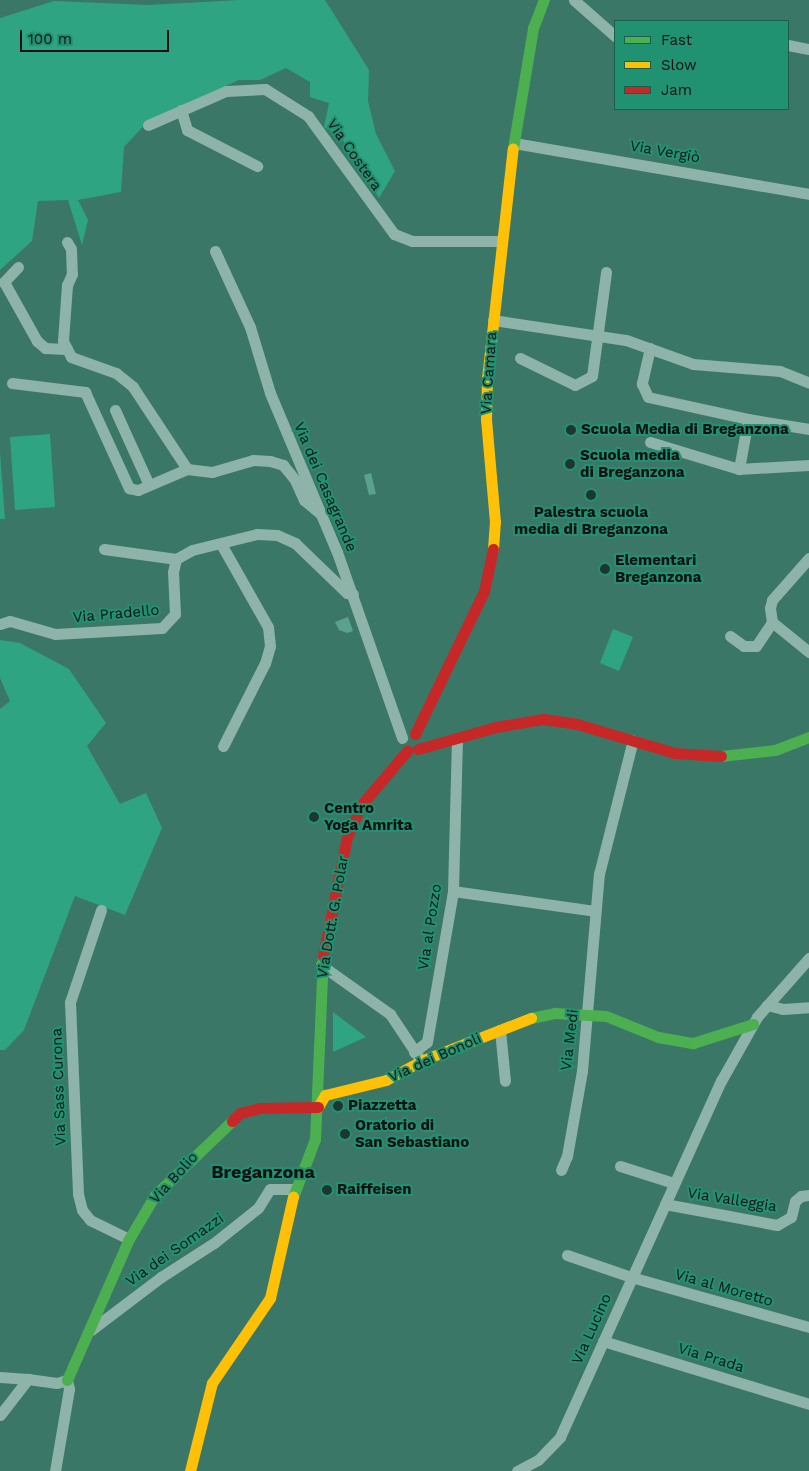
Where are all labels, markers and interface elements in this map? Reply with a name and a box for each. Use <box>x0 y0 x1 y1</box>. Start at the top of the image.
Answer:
scale bar <box>22 20 171 52</box>
legend <box>614 20 789 110</box>
text: 100 m <box>28 30 72 48</box>
text: Fast <box>661 31 692 49</box>
text: Slow <box>661 56 697 74</box>
text: Jam <box>661 81 692 99</box>
street label: Via Costera <box>323 115 385 195</box>
street label: Via Vergiò <box>628 137 702 167</box>
street label: Via Camara <box>477 331 501 415</box>
street label: Via dei Casagrande <box>289 419 361 555</box>
place label: Scuola Media di Breganzona <box>581 421 789 439</box>
marker: Scuola Media di Breganzona <box>565 424 577 436</box>
place label: Scuola media di Breganzona <box>580 446 684 481</box>
marker: Scuola media di Breganzona <box>564 458 576 470</box>
marker: Palestra scuola media di Breganzona <box>585 489 597 501</box>
place label: Palestra scuola media di Breganzona <box>514 503 668 538</box>
place label: Elementari Breganzona <box>615 551 701 586</box>
marker: Elementari Breganzona <box>599 563 611 575</box>
street label: Via Pradello <box>72 601 160 627</box>
place label: Centro Yoga Amrita <box>324 799 413 834</box>
marker: Centro Yoga Amrita <box>308 811 320 823</box>
street label: Via Dott. G. Polar <box>313 854 353 980</box>
street label: Via al Pozzo <box>414 882 446 972</box>
street label: Via Medi <box>557 1008 583 1072</box>
street label: Via Sass Curona <box>48 1028 70 1146</box>
street label: Via dei Bonoli <box>386 1029 484 1087</box>
place label: Piazzetta <box>348 1097 416 1115</box>
marker: Piazzetta <box>332 1100 344 1112</box>
place label: Oratorio di San Sebastiano <box>355 1116 469 1151</box>
marker: Oratorio di San Sebastiano <box>339 1128 351 1140</box>
street label: Via Bolio <box>146 1148 202 1208</box>
district label: Breganzona <box>211 1161 315 1183</box>
place label: Raiffeisen <box>337 1181 412 1199</box>
marker: Raiffeisen <box>321 1184 333 1196</box>
street label: Via Valleggia <box>686 1184 778 1216</box>
street label: Via dei Somazzi <box>122 1209 228 1291</box>
street label: Via al Moretto <box>672 1265 776 1311</box>
street label: Via Lucino <box>568 1291 616 1367</box>
street label: Via Prada <box>675 1339 747 1377</box>

